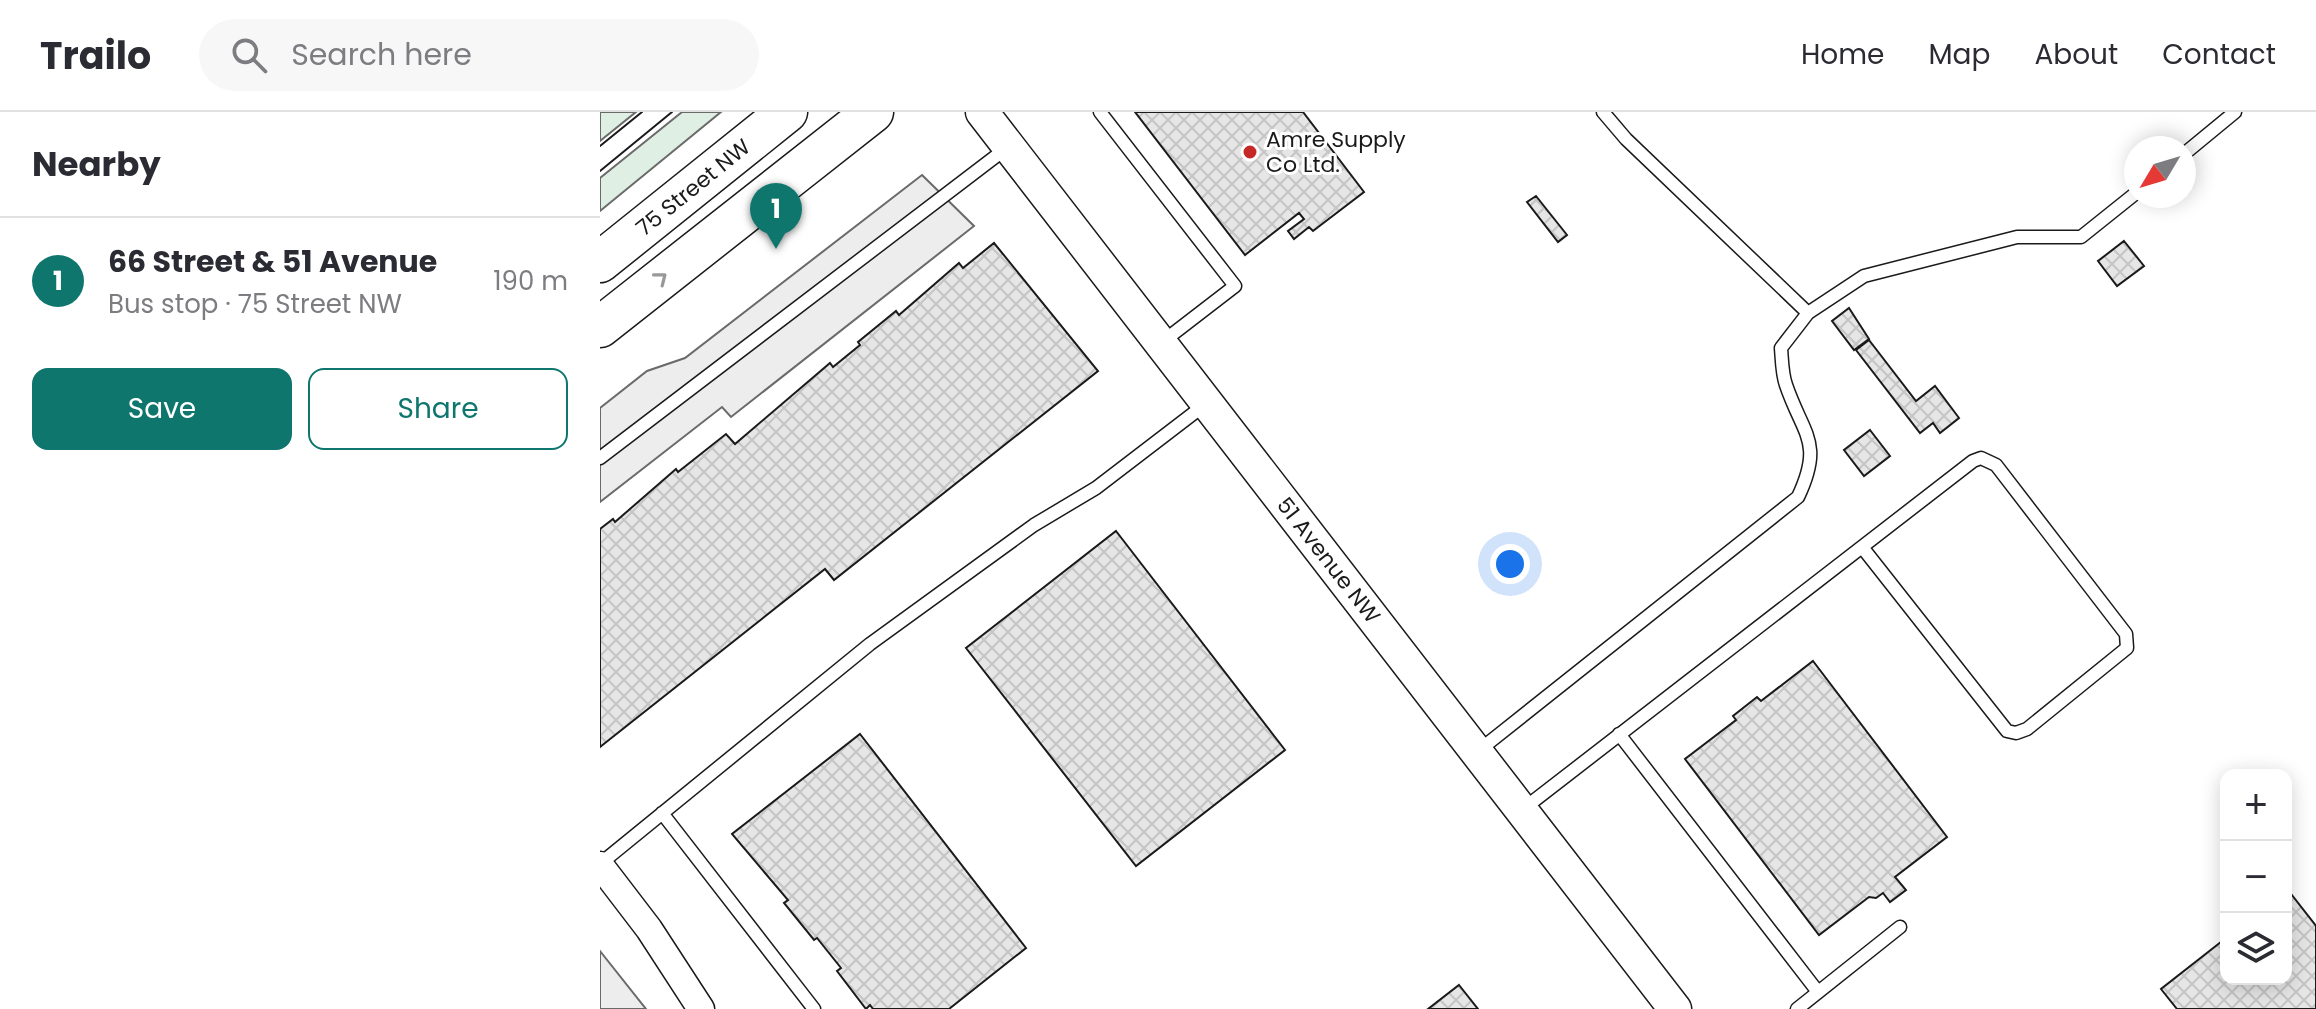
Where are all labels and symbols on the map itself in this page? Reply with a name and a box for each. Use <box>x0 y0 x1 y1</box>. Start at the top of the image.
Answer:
place label: Amre Supply Co Ltd. <box>1266 124 1406 180</box>
street label: 75 Street NW <box>630 132 757 243</box>
north arrow <box>2124 136 2196 208</box>
marker: Amre Supply Co Ltd. <box>1241 143 1259 161</box>
pin: 1 <box>750 183 802 249</box>
one-way arrow <box>652 274 667 288</box>
street label: 51 Avenue NW <box>1270 491 1388 630</box>
your location <box>1490 544 1530 584</box>

